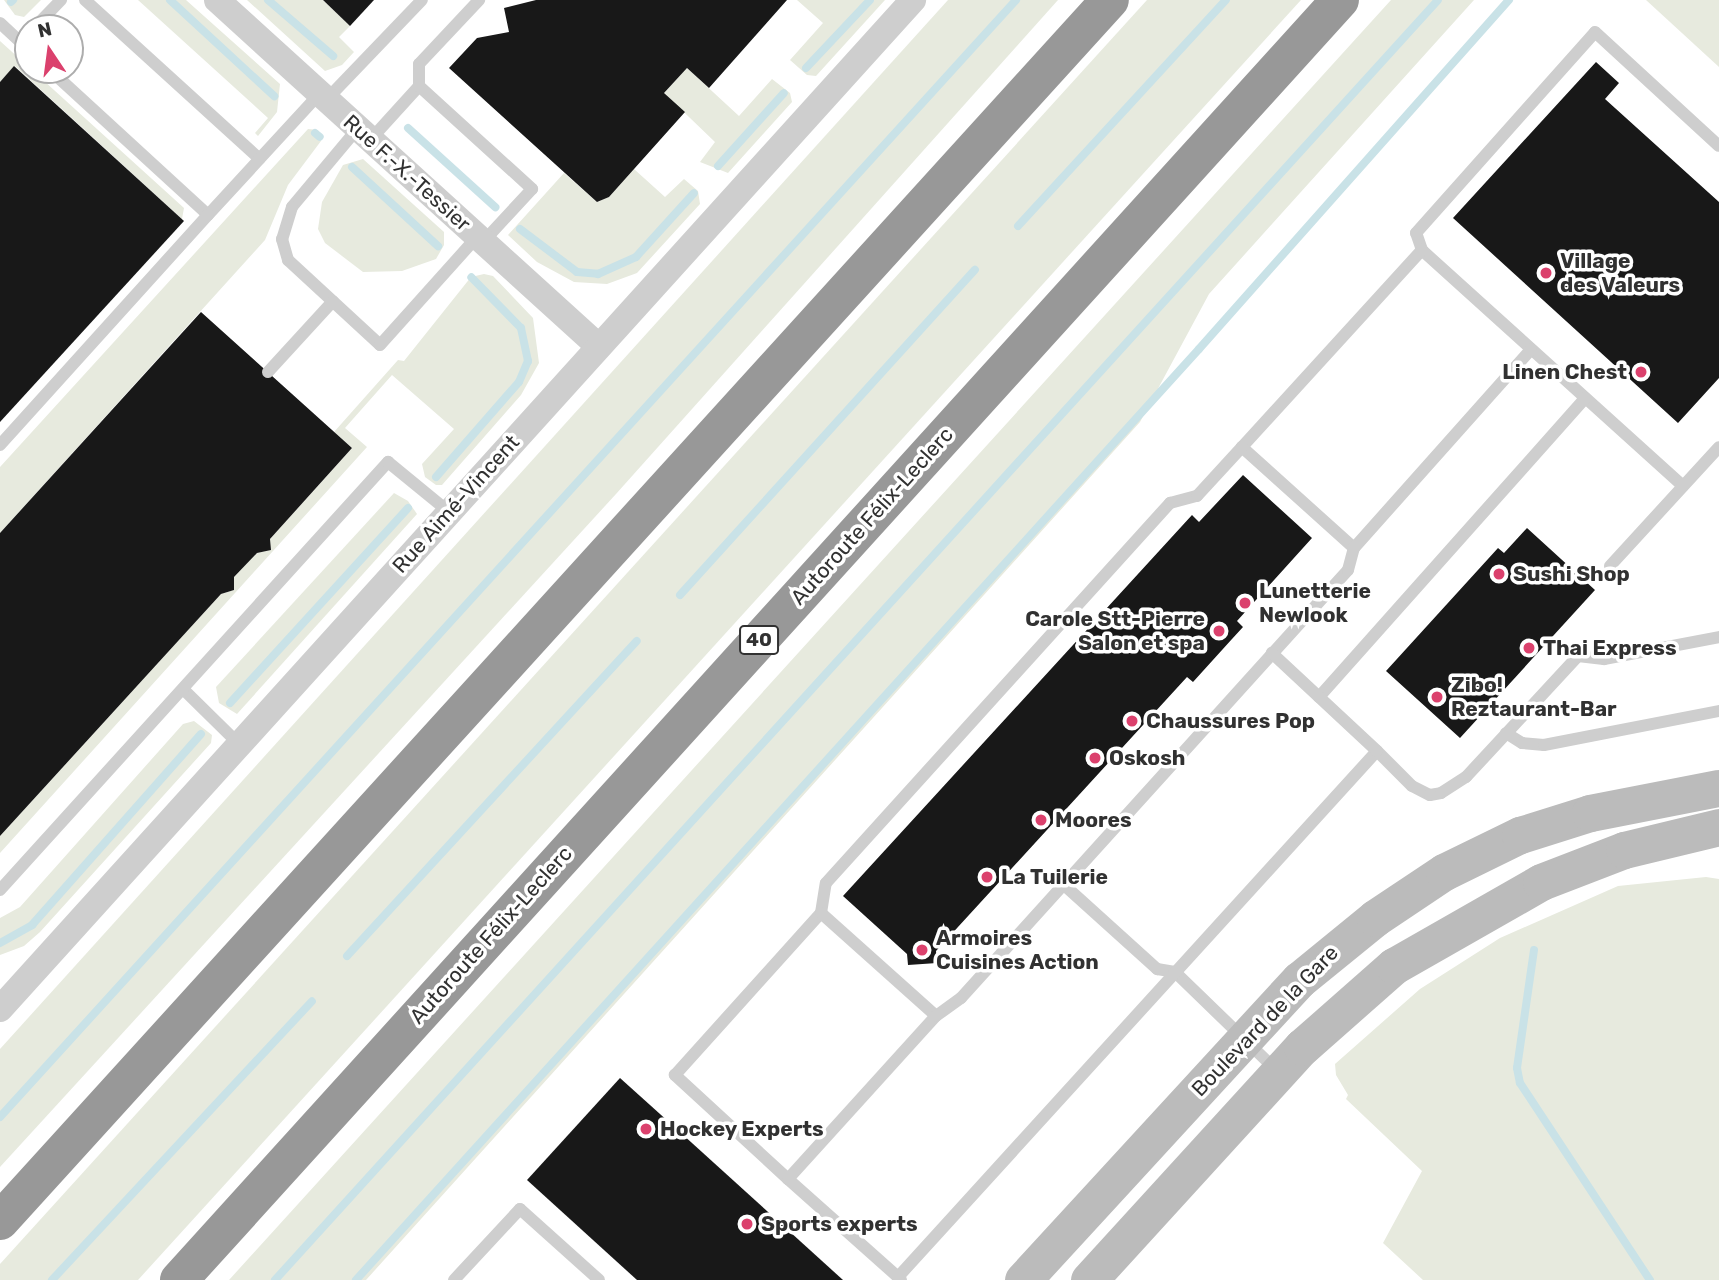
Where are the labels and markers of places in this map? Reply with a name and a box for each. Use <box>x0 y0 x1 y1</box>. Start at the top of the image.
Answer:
place label: Village des Valeurs <box>1560 248 1681 298</box>
marker: Village des Valeurs <box>1538 265 1554 281</box>
place label: Linen Chest <box>1502 359 1627 385</box>
marker: Linen Chest <box>1633 364 1649 380</box>
place label: Sushi Shop <box>1513 561 1630 587</box>
marker: Sushi Shop <box>1491 566 1507 582</box>
place label: Lunetterie Newlook <box>1259 578 1371 628</box>
marker: Lunetterie Newlook <box>1237 595 1253 611</box>
place label: Carole Stt-Pierre Salon et spa <box>1025 606 1205 656</box>
marker: Carole Stt-Pierre Salon et spa <box>1211 623 1227 639</box>
place label: Thai Express <box>1543 635 1677 661</box>
marker: Thai Express <box>1521 640 1537 656</box>
place label: Zibo! Reztaurant-Bar <box>1451 672 1617 722</box>
marker: Zibo! Reztaurant-Bar <box>1429 689 1445 705</box>
place label: Chaussures Pop <box>1146 708 1315 734</box>
marker: Chaussures Pop <box>1124 713 1140 729</box>
place label: Oskosh <box>1109 745 1185 771</box>
marker: Oskosh <box>1087 750 1103 766</box>
place label: Moores <box>1055 807 1132 833</box>
marker: Moores <box>1033 812 1049 828</box>
place label: La Tuilerie <box>1001 864 1109 890</box>
marker: La Tuilerie <box>979 869 995 885</box>
place label: Armoires Cuisines Action <box>936 925 1099 975</box>
marker: Armoires Cuisines Action <box>914 942 930 958</box>
place label: Hockey Experts <box>660 1116 824 1142</box>
marker: Hockey Experts <box>638 1121 654 1137</box>
place label: Sports experts <box>761 1211 918 1237</box>
marker: Sports experts <box>739 1216 755 1232</box>

